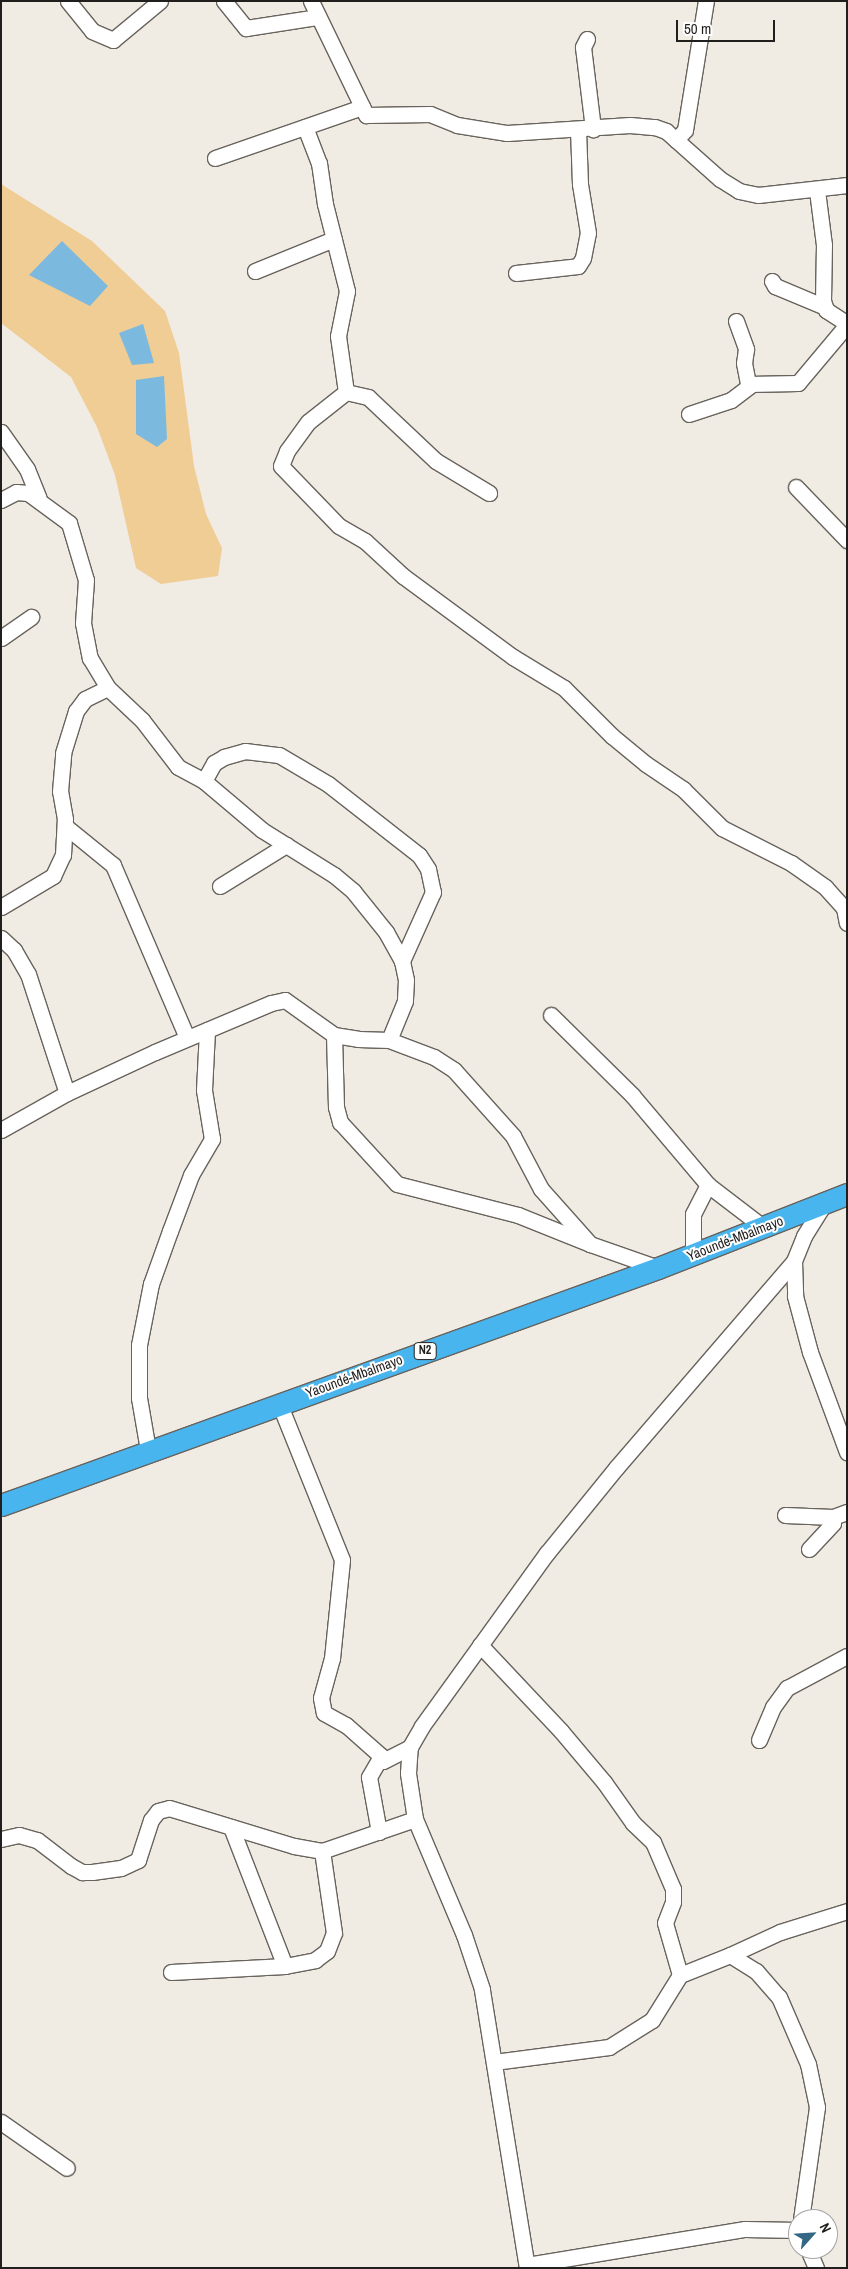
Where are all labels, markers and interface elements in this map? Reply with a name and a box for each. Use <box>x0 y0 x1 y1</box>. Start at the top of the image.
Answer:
scale bar <box>678 10 777 42</box>
text: 50 m <box>684 18 711 39</box>
street label: Yaoundé-Mbalmayo <box>684 1212 786 1264</box>
road number: N2 <box>412 1342 438 1360</box>
street label: Yaoundé-Mbalmayo <box>303 1351 405 1401</box>
north arrow <box>788 2209 838 2259</box>
text: N <box>816 2220 835 2236</box>

